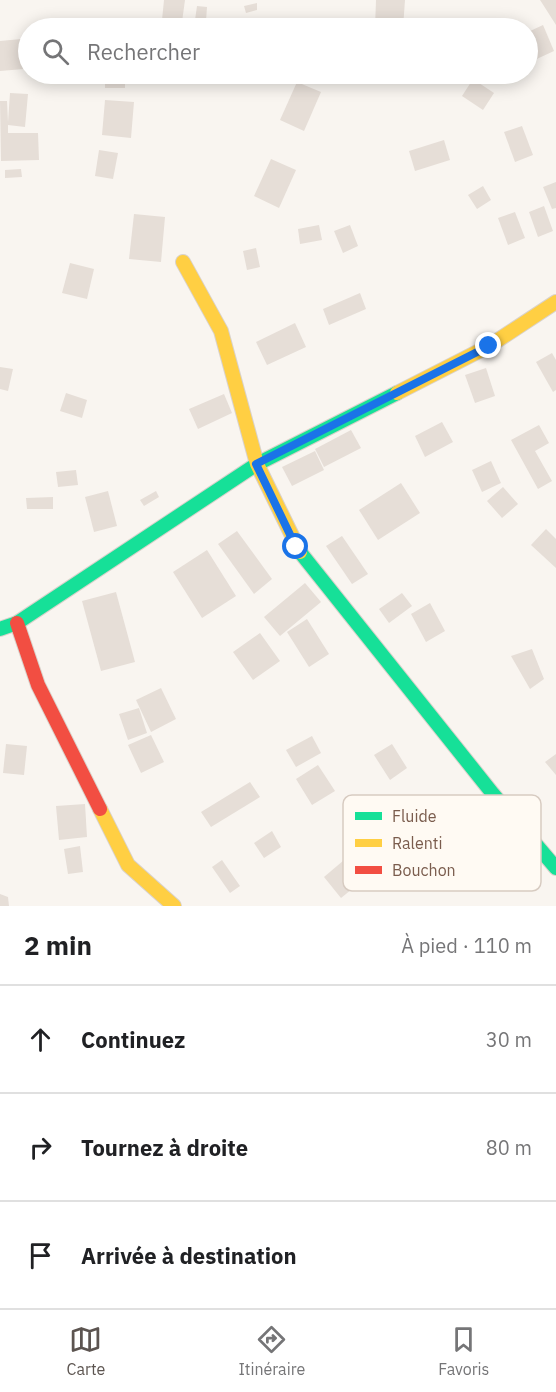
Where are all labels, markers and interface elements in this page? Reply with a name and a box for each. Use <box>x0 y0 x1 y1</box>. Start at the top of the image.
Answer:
search box <box>18 18 538 84</box>
icon: search <box>39 35 72 68</box>
text: Rechercher <box>87 37 200 66</box>
route end <box>475 332 501 358</box>
route start <box>282 533 308 559</box>
legend <box>343 795 541 891</box>
text: Fluide <box>392 806 437 826</box>
text: Ralenti <box>392 833 442 853</box>
text: Bouchon <box>392 860 456 880</box>
text: 2 min <box>24 928 92 962</box>
text: À pied · 110 m <box>401 932 532 959</box>
icon: ahead <box>24 1023 57 1056</box>
text: Continuez <box>81 1025 185 1054</box>
text: 30 m <box>486 1026 532 1053</box>
icon: right <box>24 1131 57 1164</box>
text: Tournez à droite <box>81 1133 248 1162</box>
text: 80 m <box>486 1134 532 1161</box>
icon: arrive <box>24 1239 57 1272</box>
text: Arrivée à destination <box>81 1241 297 1270</box>
tab: Carte <box>67 1323 105 1379</box>
tab: Itinéraire <box>238 1323 305 1379</box>
tab: Favoris <box>438 1323 489 1379</box>

